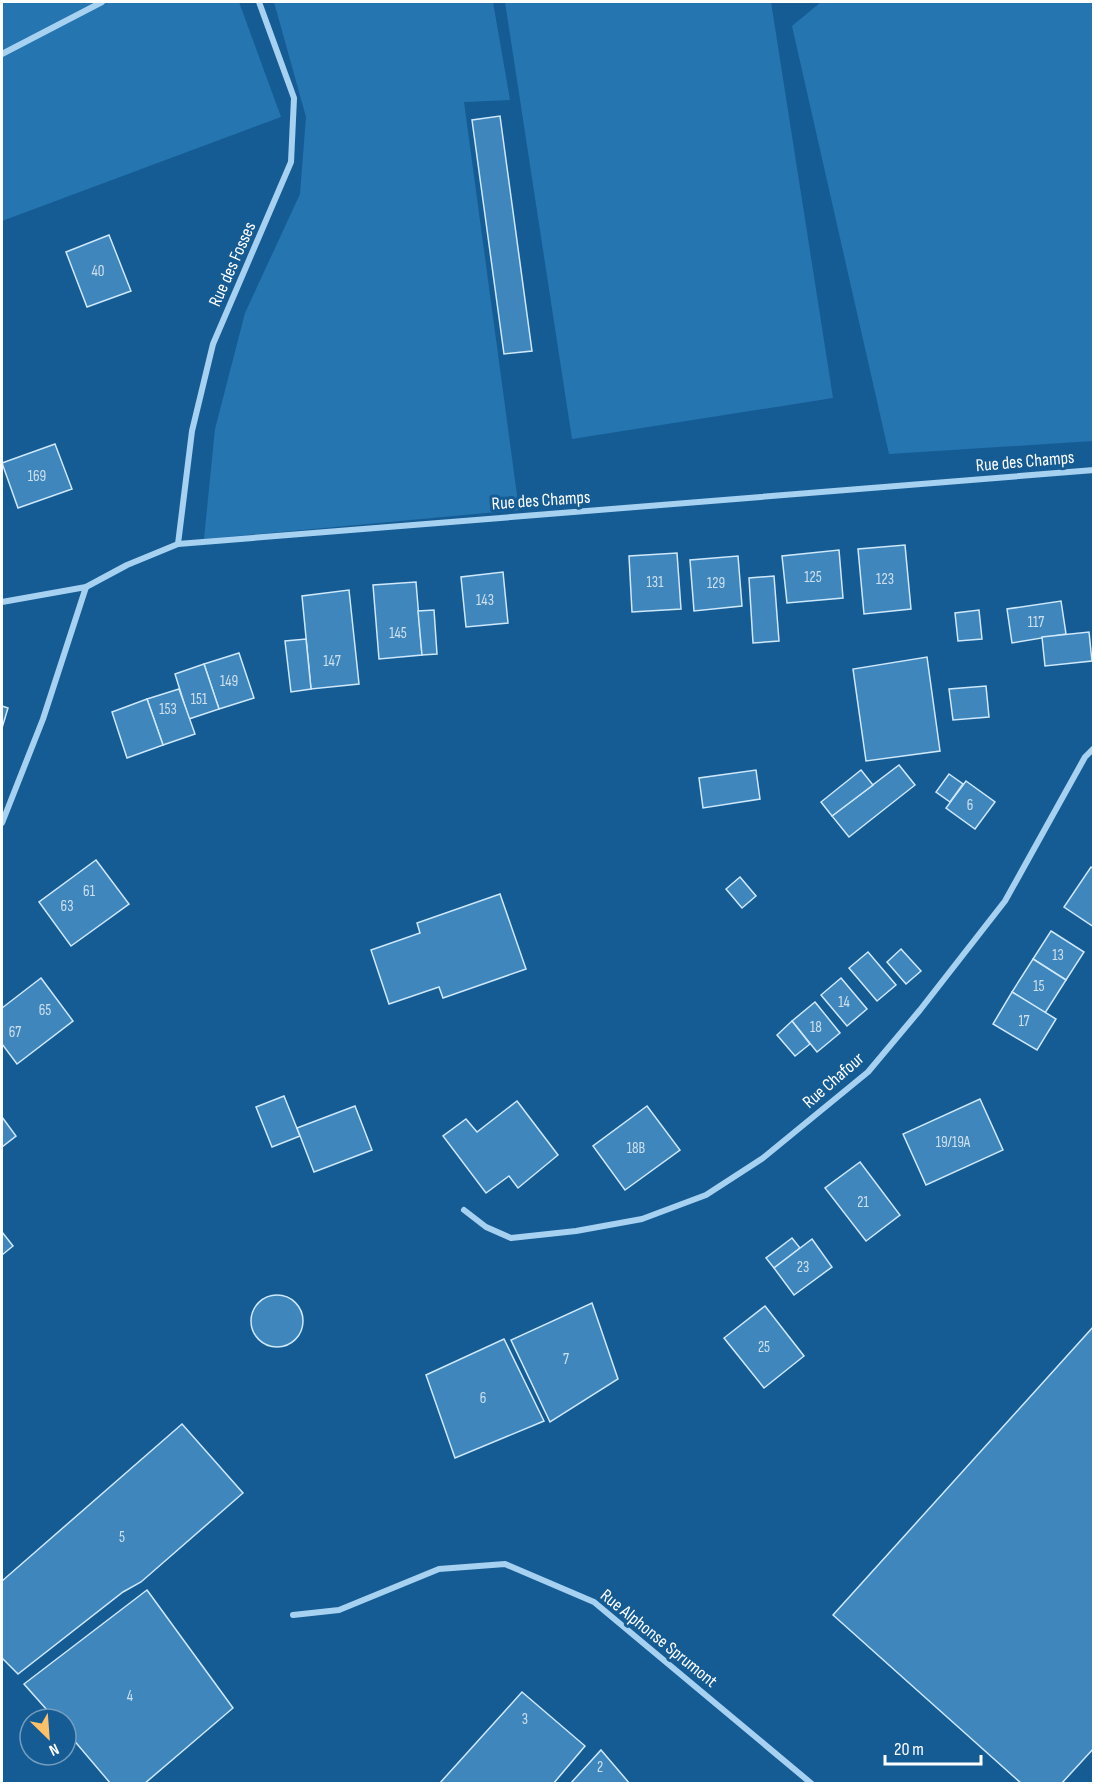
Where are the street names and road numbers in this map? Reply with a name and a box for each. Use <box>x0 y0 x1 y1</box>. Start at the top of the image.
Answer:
street label: Rue des Fosses <box>204 219 260 310</box>
street label: Rue des Champs <box>975 447 1075 476</box>
street label: Rue des Champs <box>491 487 591 514</box>
street label: Rue Chafour <box>798 1048 868 1113</box>
street label: Rue Alphonse Sprumont <box>596 1585 722 1692</box>

